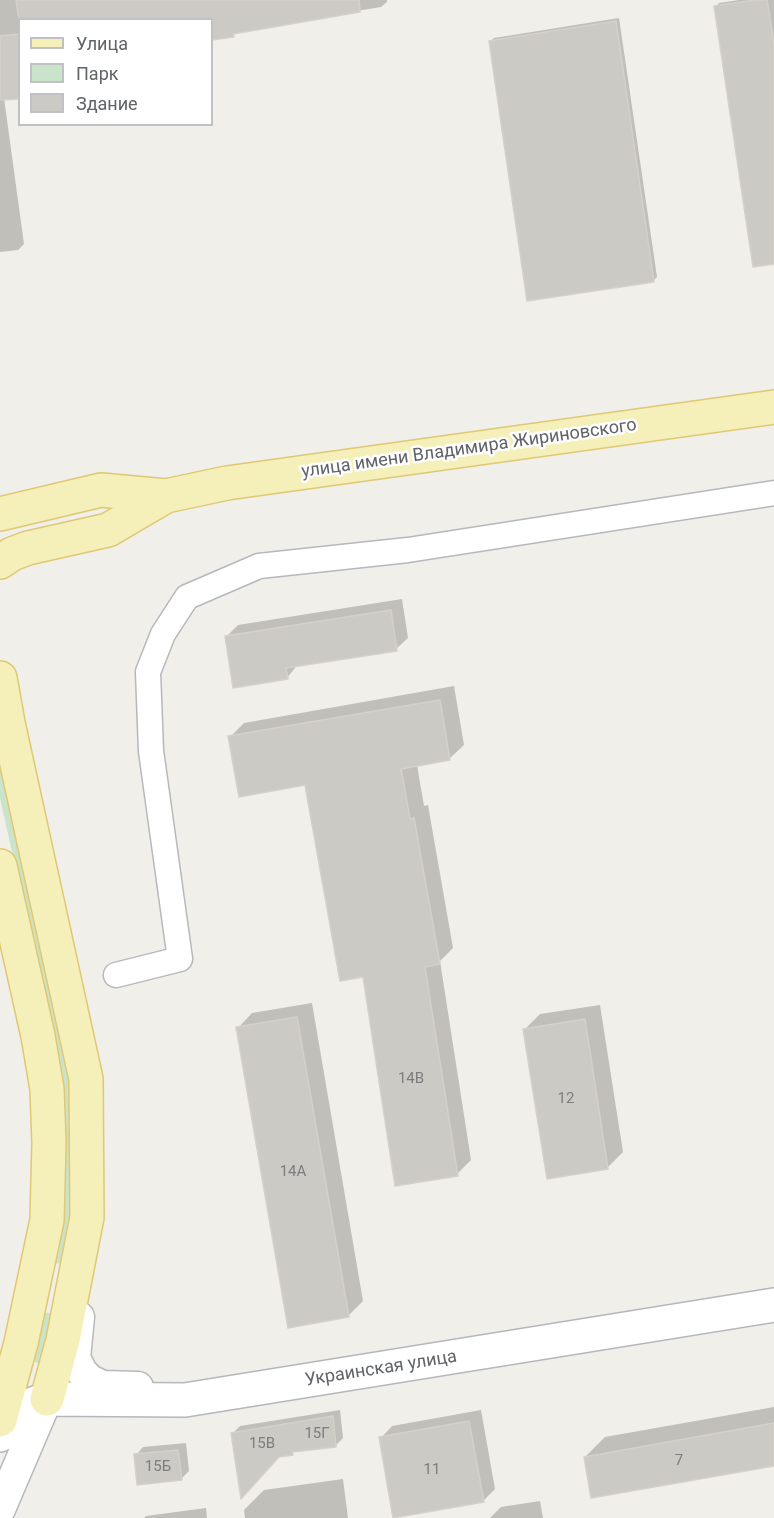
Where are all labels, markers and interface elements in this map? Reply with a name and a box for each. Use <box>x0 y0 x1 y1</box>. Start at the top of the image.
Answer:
legend <box>18 18 213 126</box>
text: Улица <box>76 33 128 54</box>
text: Парк <box>76 63 118 84</box>
text: Здание <box>76 93 138 114</box>
street label: улица имени Владимира Жириновского <box>300 415 638 483</box>
house number: 14В <box>398 1070 424 1088</box>
house number: 12 <box>558 1090 574 1108</box>
house number: 14А <box>280 1163 306 1181</box>
street label: Украинская улица <box>303 1346 459 1392</box>
house number: 15Г <box>304 1425 330 1443</box>
house number: 15В <box>249 1435 275 1453</box>
house number: 7 <box>675 1452 683 1470</box>
house number: 15Б <box>145 1458 171 1476</box>
house number: 11 <box>424 1461 440 1479</box>

